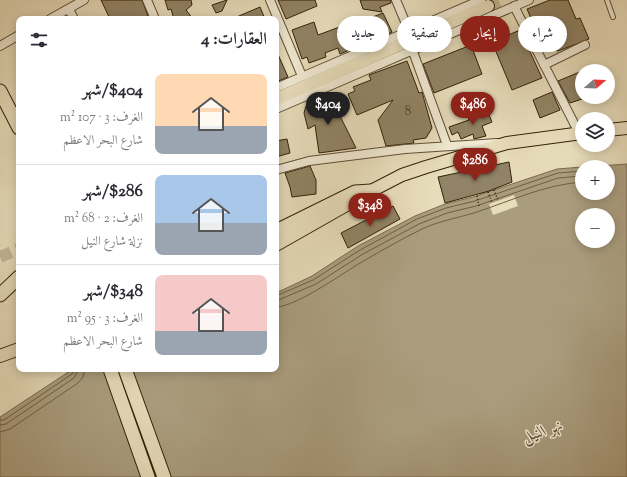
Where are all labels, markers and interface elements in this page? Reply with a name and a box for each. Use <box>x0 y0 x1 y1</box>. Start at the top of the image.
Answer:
chip: جديد <box>337 16 389 52</box>
chip: تصفية <box>397 16 452 52</box>
chip: إيجار <box>460 16 510 52</box>
chip: شراء <box>518 16 567 52</box>
text: العقارات: 4 <box>201 28 267 52</box>
icon: filters <box>28 29 50 51</box>
north arrow <box>575 64 615 104</box>
map controls <box>575 64 615 248</box>
text: $404/شهر <box>82 79 143 103</box>
icon: home <box>187 90 235 138</box>
pin: $404 <box>304 92 352 126</box>
pin: $486 <box>449 92 497 126</box>
text: $404 <box>315 96 341 114</box>
text: $486 <box>460 96 486 114</box>
house number: 8 <box>405 103 411 121</box>
text: الغرف: 3 · 107 m² <box>60 109 143 127</box>
button: layers <box>575 112 615 152</box>
text: شارع البحر الاعظم <box>63 132 143 150</box>
pin: $286 <box>451 148 499 182</box>
text: $286 <box>462 152 488 170</box>
button: + <box>575 160 615 200</box>
text: $286/شهر <box>82 180 143 204</box>
icon: home <box>187 191 235 239</box>
pin: $348 <box>346 193 394 227</box>
text: $348 <box>357 197 383 215</box>
button: − <box>575 208 615 248</box>
text: الغرف: 2 · 68 m² <box>64 210 143 228</box>
text: نزلة شارع النيل <box>81 233 143 251</box>
text: $348/شهر <box>83 280 143 304</box>
icon: home <box>187 291 235 339</box>
text: الغرف: 3 · 95 m² <box>67 310 143 328</box>
text: شارع البحر الاعظم <box>63 333 143 351</box>
water label: نهر النيل <box>519 415 566 450</box>

